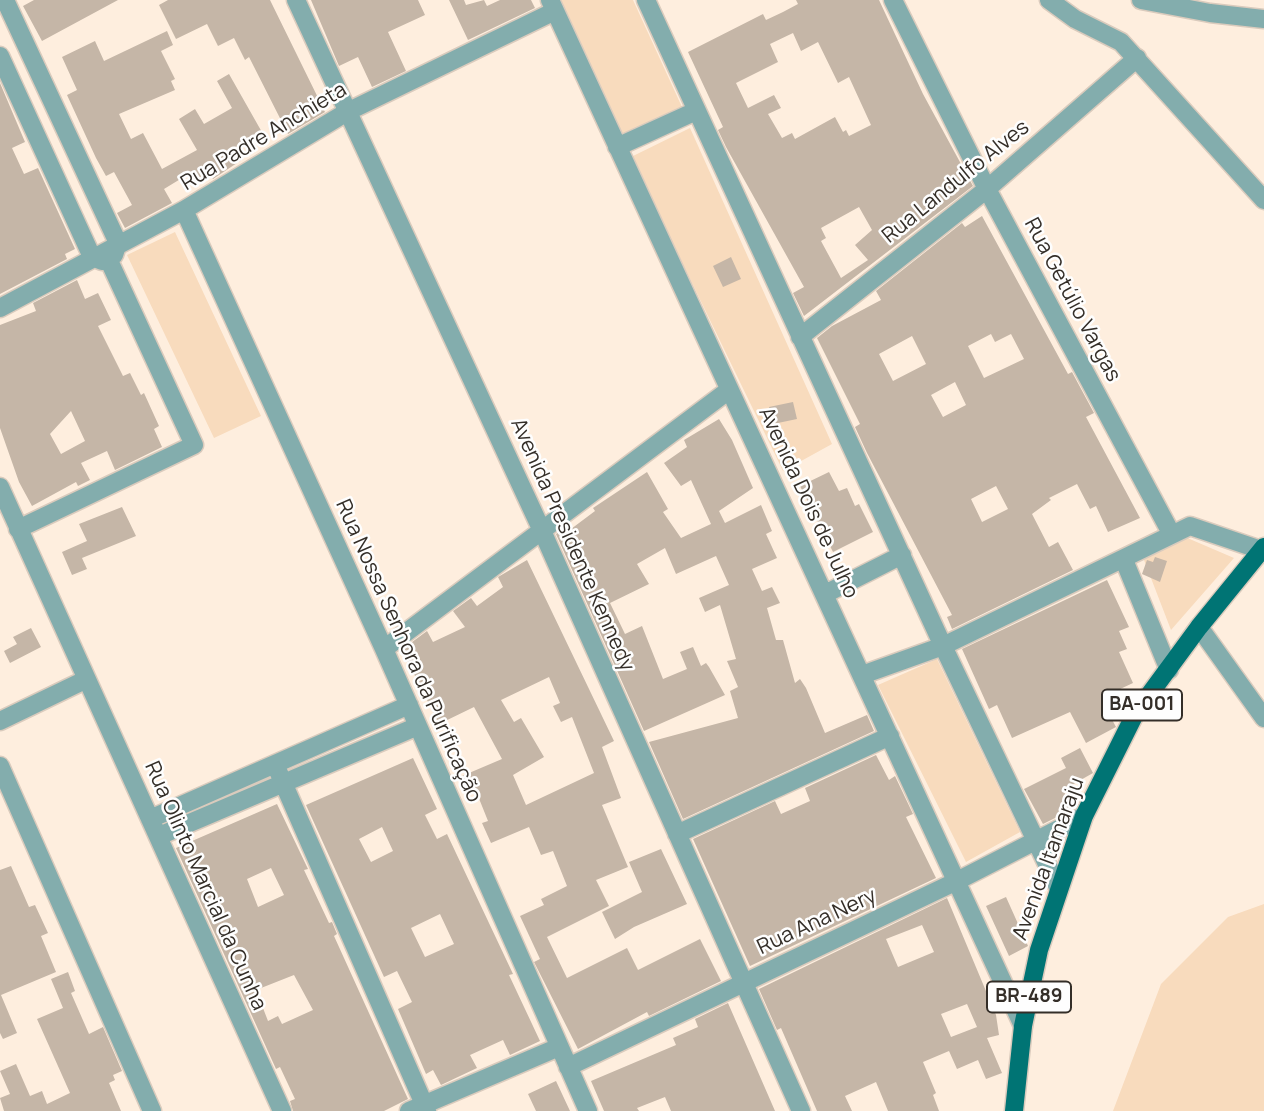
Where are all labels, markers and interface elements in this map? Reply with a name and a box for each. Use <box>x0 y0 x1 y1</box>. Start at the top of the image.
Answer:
street label: Rua Padre Anchieta <box>177 78 351 196</box>
street label: Rua Landulfo Alves <box>878 115 1034 249</box>
street label: Rua Getúlio Vargas <box>1018 214 1126 386</box>
street label: Avenida Dois de Julho <box>753 403 863 603</box>
street label: Avenida Presidente Kennedy <box>505 415 639 675</box>
street label: Rua Nossa Senhora da Purificação <box>330 496 486 806</box>
road number: BA-001 <box>1102 690 1182 720</box>
street label: Rua Olinto Marcial da Cunha <box>139 758 271 1014</box>
street label: Avenida Itamaraju <box>1008 774 1090 944</box>
street label: Rua Ana Nery <box>753 883 881 961</box>
road number: BR-489 <box>987 981 1071 1012</box>

